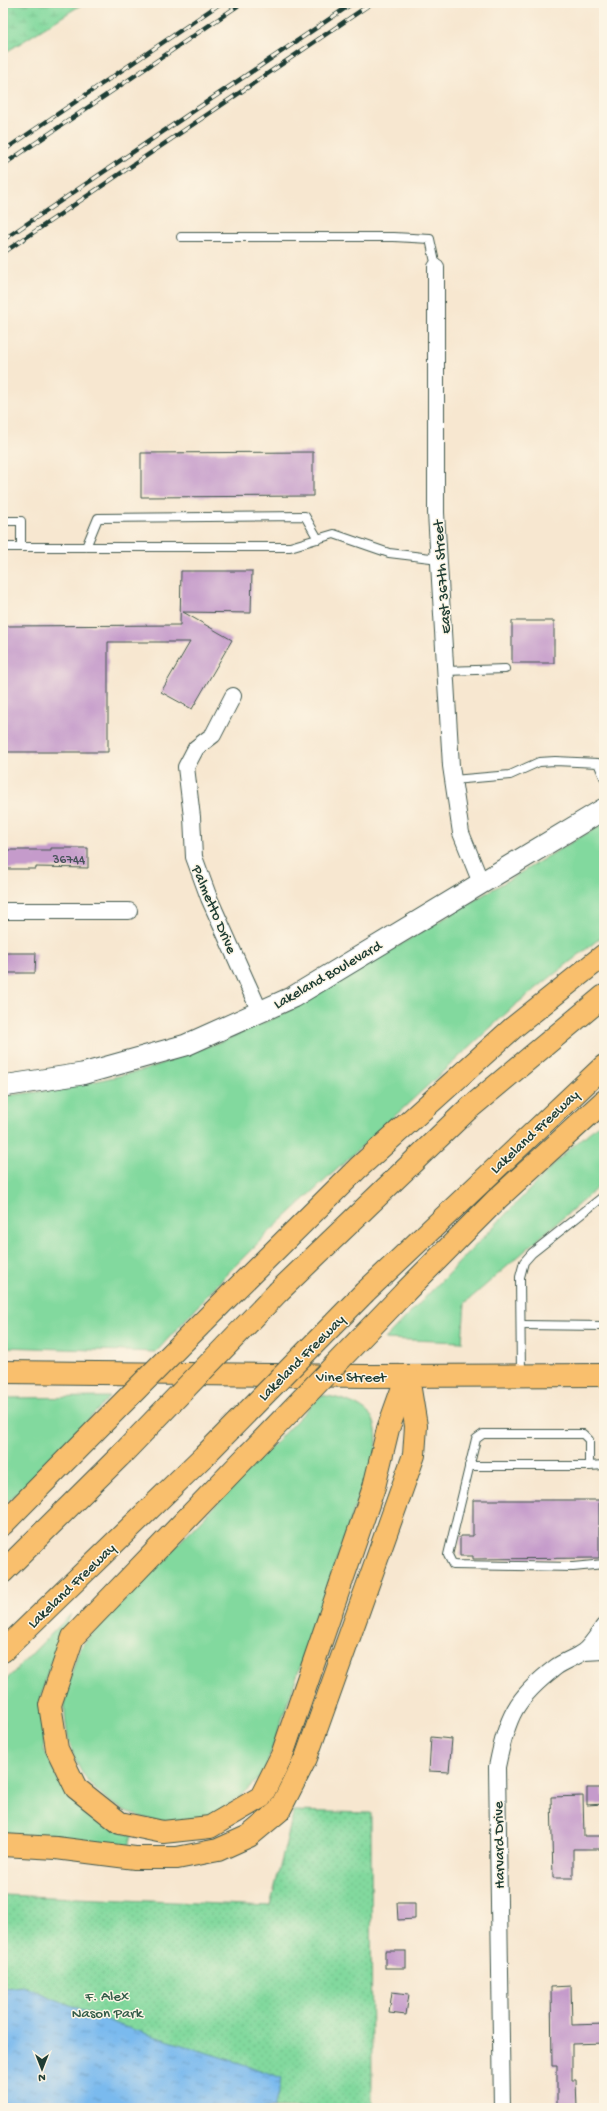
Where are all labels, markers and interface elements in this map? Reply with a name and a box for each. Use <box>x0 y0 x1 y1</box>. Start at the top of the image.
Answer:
street label: East 367th Street <box>430 518 456 634</box>
house number: 36744 <box>52 853 85 868</box>
street label: Palmetto Drive <box>186 862 240 957</box>
street label: Lakeland Boulevard <box>271 937 386 1014</box>
street label: Lakeland Freeway <box>487 1086 584 1178</box>
street label: Lakeland Freeway <box>255 1311 350 1405</box>
street label: Vine Street <box>315 1369 388 1387</box>
street label: Lakeland Freeway <box>25 1540 120 1633</box>
street label: Harvard Drive <box>490 1801 510 1889</box>
park label: F. Alex Nason Park <box>72 1988 144 2023</box>
north arrow <box>22 2049 62 2089</box>
text: N <box>38 2071 46 2083</box>

